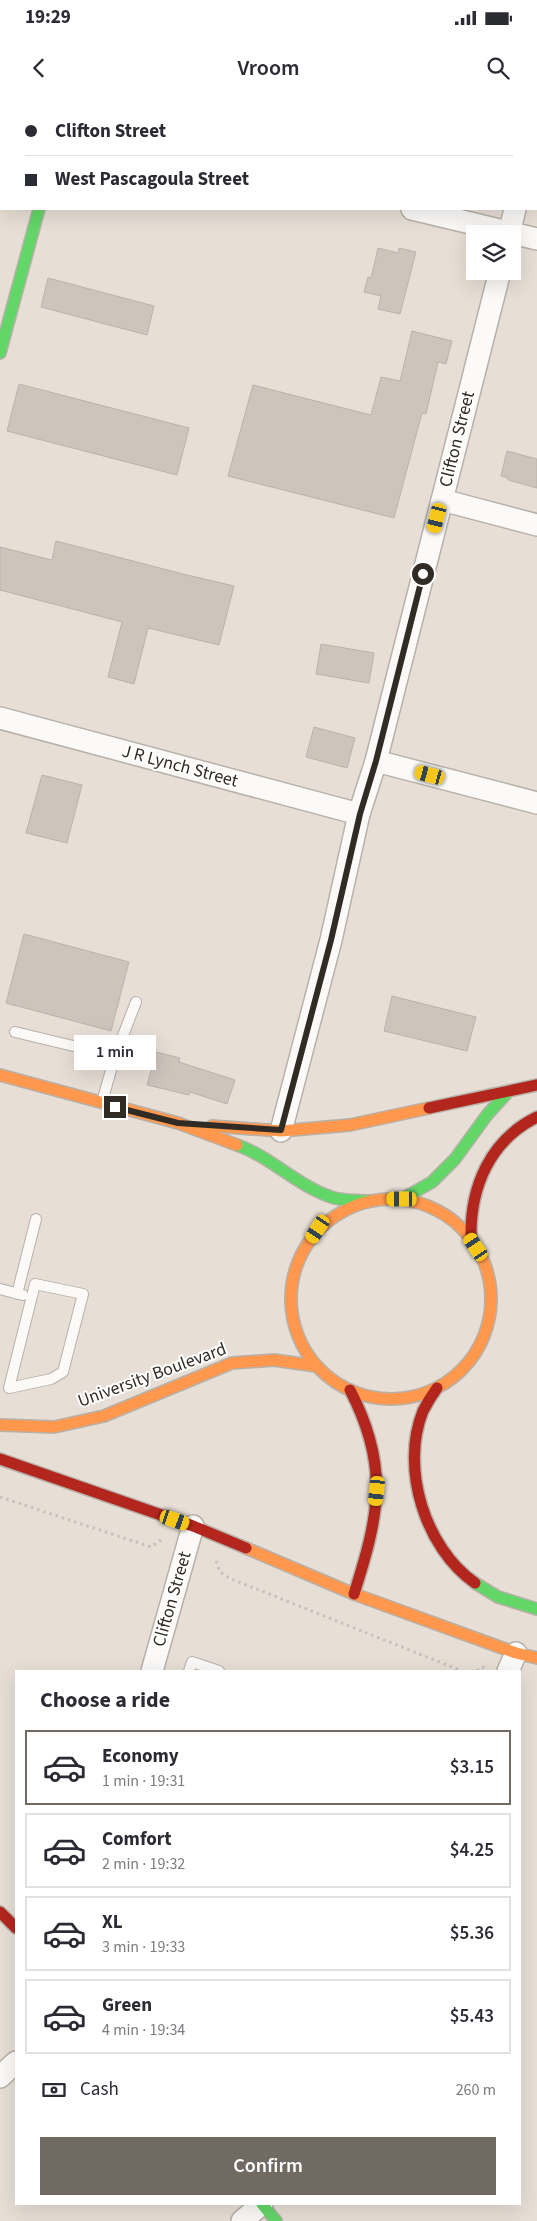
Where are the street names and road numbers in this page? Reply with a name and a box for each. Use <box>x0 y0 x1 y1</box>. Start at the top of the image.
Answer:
street label: Clifton Street <box>433 388 481 490</box>
street label: J R Lynch Street <box>119 739 241 793</box>
street label: University Boulevard <box>74 1337 230 1413</box>
street label: Clifton Street <box>146 1548 198 1650</box>

